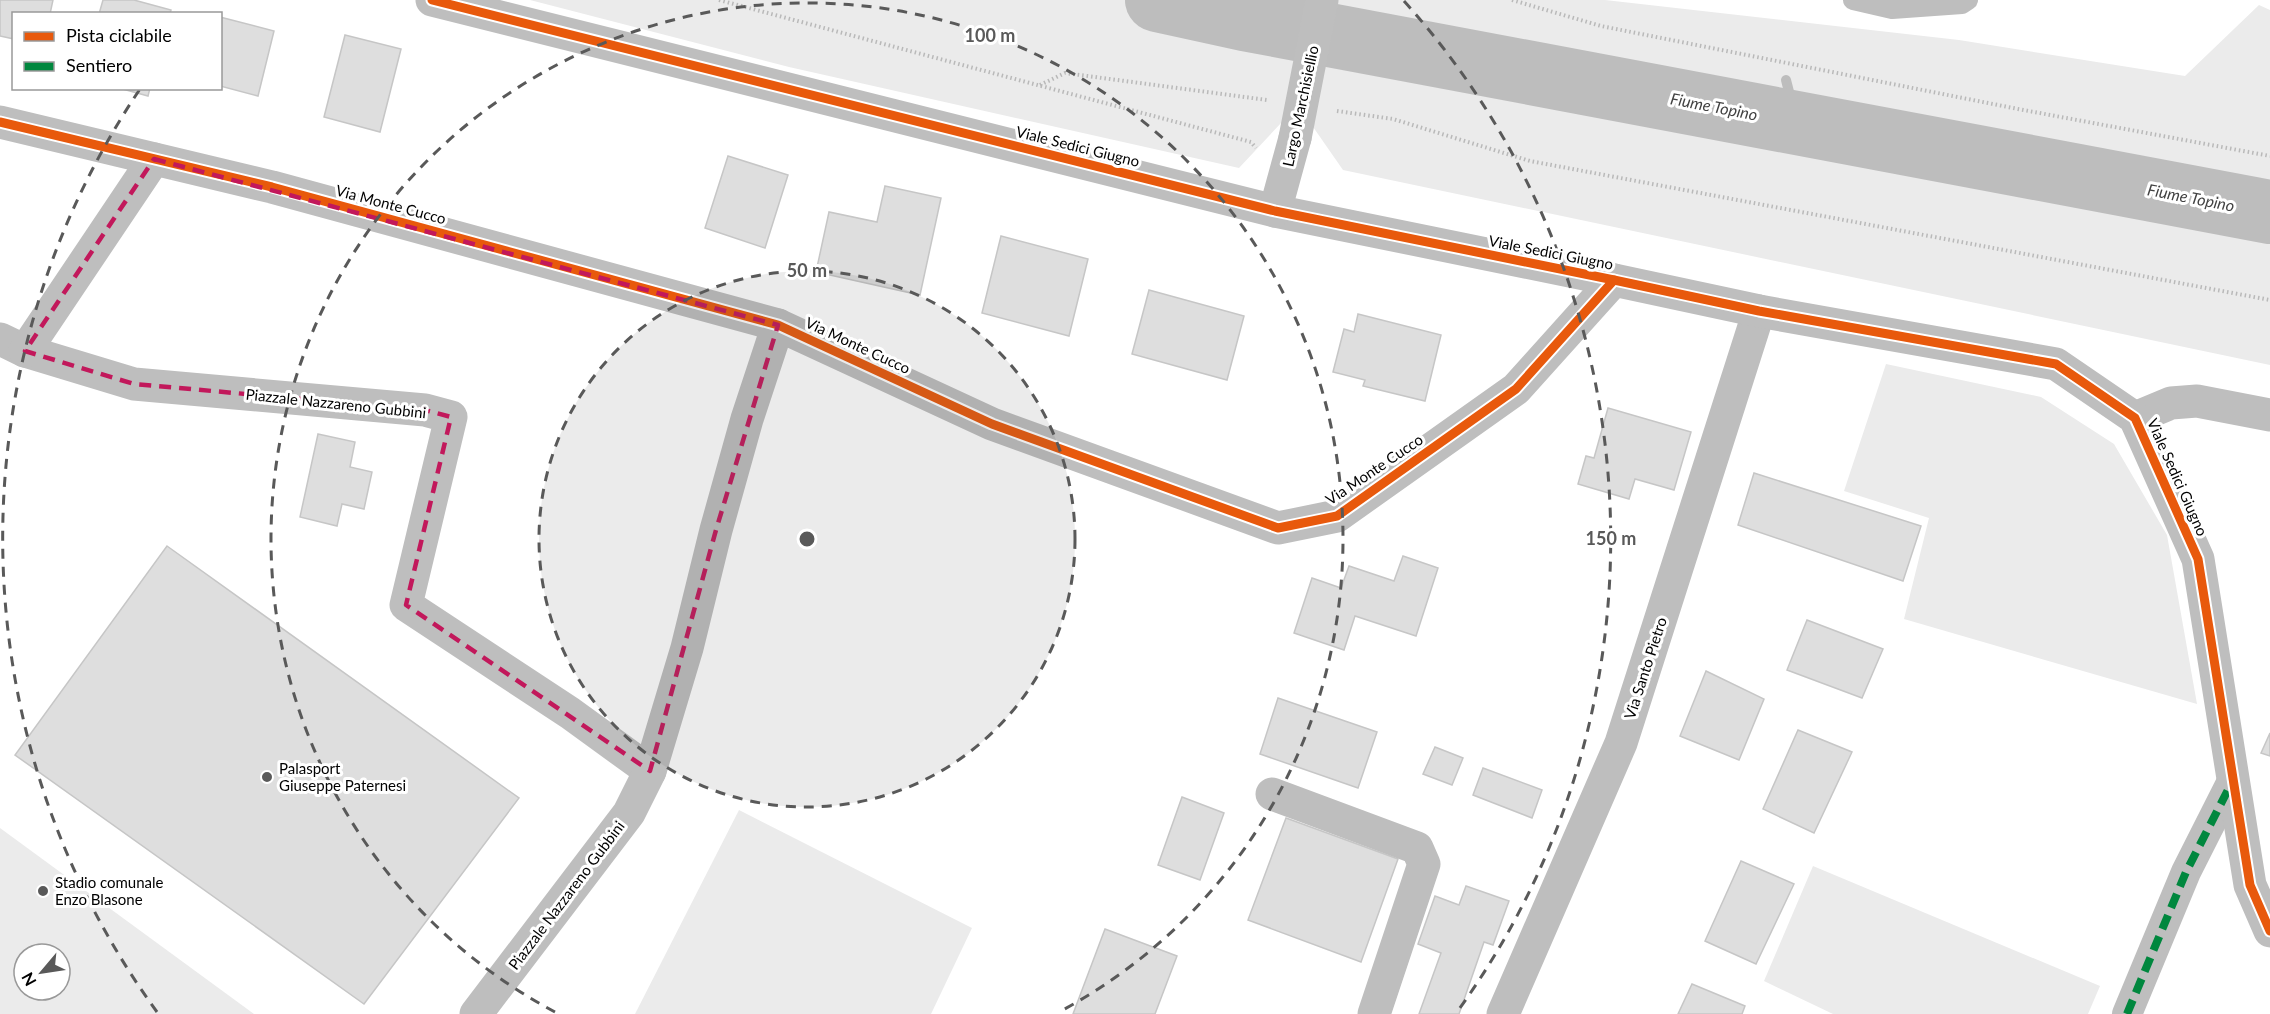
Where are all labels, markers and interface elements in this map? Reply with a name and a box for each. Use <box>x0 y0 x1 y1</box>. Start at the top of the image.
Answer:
legend <box>12 12 222 90</box>
text: Pista ciclabile <box>66 24 172 46</box>
text: 100 m <box>965 24 1015 46</box>
street label: Largo Marchisiellio <box>1278 44 1322 168</box>
text: Sentiero <box>66 54 132 76</box>
water label: Fiume Topino <box>1669 88 1759 124</box>
street label: Viale Sedici Giugno <box>1014 122 1142 170</box>
water label: Fiume Topino <box>2146 179 2236 215</box>
street label: Via Monte Cucco <box>334 181 448 227</box>
street label: Viale Sedici Giugno <box>1487 231 1615 273</box>
text: 50 m <box>787 259 827 281</box>
street label: Via Monte Cucco <box>803 313 913 377</box>
street label: Piazzale Nazzareno Gubbini <box>245 385 427 421</box>
street label: Viale Sedici Giugno <box>2144 415 2212 539</box>
street label: Via Monte Cucco <box>1322 430 1426 508</box>
text: 150 m <box>1586 527 1636 549</box>
centre of rings <box>797 529 817 549</box>
street label: Via Santo Pietro <box>1620 615 1670 721</box>
place label: Palasport Giuseppe Paternesi <box>279 759 406 794</box>
marker: Palasport Giuseppe Paternesi <box>260 770 274 784</box>
street label: Piazzale Nazzareno Gubbini <box>504 817 628 973</box>
place label: Stadio comunale Enzo Blasone <box>55 873 164 908</box>
marker: Stadio comunale Enzo Blasone <box>36 884 50 898</box>
north arrow <box>12 942 72 1002</box>
text: N <box>17 970 40 990</box>

